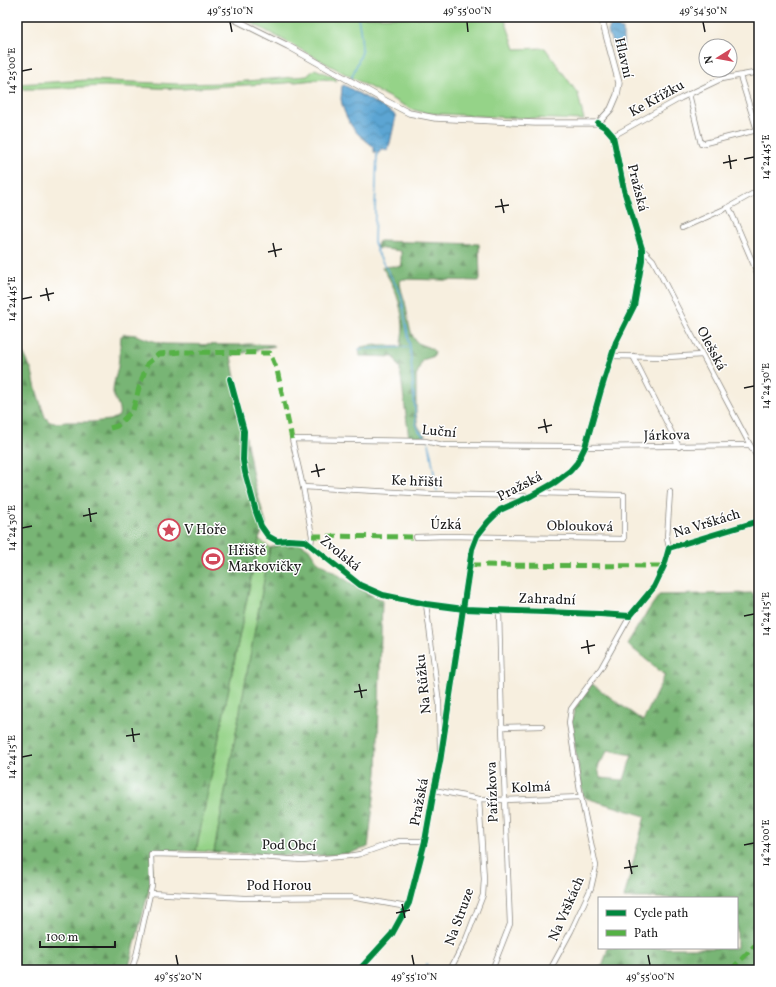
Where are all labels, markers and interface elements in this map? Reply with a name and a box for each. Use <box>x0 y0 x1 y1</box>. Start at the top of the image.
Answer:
text: 49°55'10"N <box>207 4 254 18</box>
text: 49°55'00"N <box>443 4 492 18</box>
text: 49°54'50"N <box>679 4 728 18</box>
street label: Hlavní <box>609 36 637 81</box>
north arrow <box>698 38 738 78</box>
text: 14°25'00"E <box>5 48 19 94</box>
text: N <box>702 54 718 65</box>
street label: Ke Křížku <box>626 76 688 122</box>
text: 14°24'45"E <box>759 134 773 180</box>
street label: Pražská <box>622 162 652 214</box>
text: 14°24'45"E <box>5 276 19 322</box>
street label: Olešská <box>691 324 731 375</box>
text: 14°24'30"E <box>759 363 773 409</box>
street label: Luční <box>421 421 458 443</box>
street label: Járkova <box>644 426 690 446</box>
street label: Pražská <box>494 467 546 506</box>
street label: Ke hřišti <box>391 472 443 492</box>
text: 14°24'30"E <box>5 505 19 551</box>
street label: Na Vrškách <box>671 505 743 543</box>
street label: Úzká <box>430 515 462 535</box>
place icon: V Hoře <box>156 517 182 543</box>
street label: Oblouková <box>547 517 613 537</box>
place label: V Hoře <box>184 521 227 540</box>
street label: Zvolská <box>316 532 364 576</box>
place label: Hřiště Markovičky <box>228 542 302 577</box>
sports icon: Hřiště Markovičky <box>200 546 226 572</box>
street label: Zahradní <box>518 590 577 611</box>
text: 14°24'15"E <box>759 592 773 636</box>
street label: Na Růžku <box>411 653 437 715</box>
text: 14°24'15"E <box>5 735 19 779</box>
street label: Pařízkova <box>482 761 504 823</box>
street label: Pražská <box>406 776 434 828</box>
street label: Kolmá <box>511 778 551 798</box>
text: 14°24'00"E <box>759 819 773 867</box>
street label: Pod Obcí <box>262 836 317 856</box>
street label: Na Vrškách <box>544 874 590 944</box>
street label: Pod Horou <box>246 877 312 896</box>
street label: Na Struze <box>441 885 479 949</box>
legend <box>598 897 738 949</box>
text: Cycle path <box>634 906 689 922</box>
scale bar <box>40 923 115 949</box>
text: Path <box>634 926 658 942</box>
text: 100 m <box>46 930 79 946</box>
text: 49°55'20"N <box>154 970 202 984</box>
text: 49°55'10"N <box>391 970 438 984</box>
text: 49°55'00"N <box>626 970 675 984</box>

